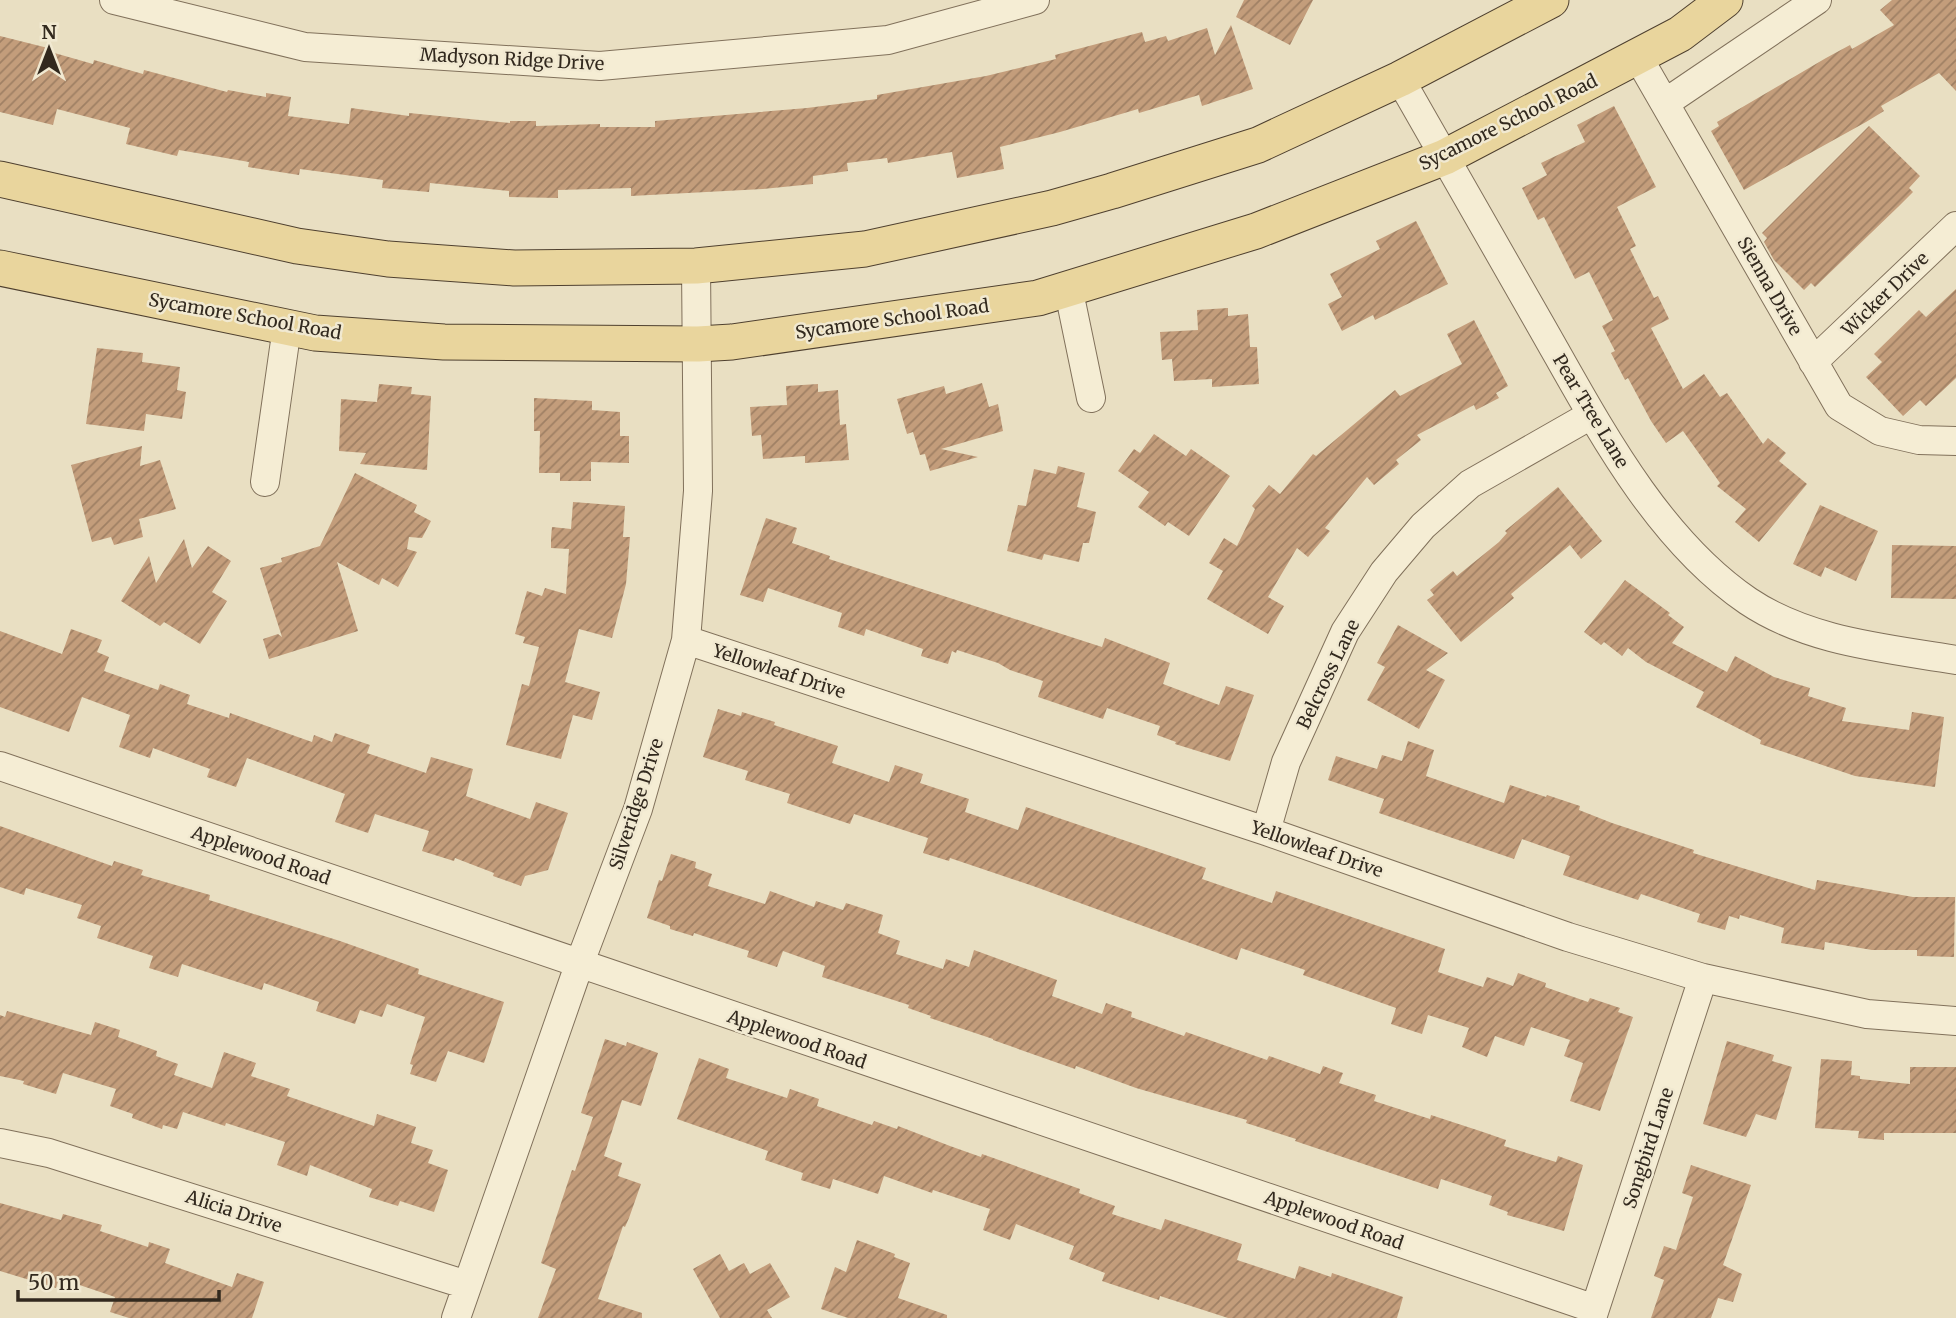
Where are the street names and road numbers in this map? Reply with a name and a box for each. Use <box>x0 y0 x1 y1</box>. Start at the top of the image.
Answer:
street label: Madyson Ridge Drive <box>419 43 605 75</box>
street label: Sycamore School Road <box>1415 69 1601 175</box>
street label: Sienna Drive <box>1733 233 1807 339</box>
street label: Wicker Drive <box>1836 247 1933 342</box>
street label: Sycamore School Road <box>147 288 343 344</box>
street label: Sycamore School Road <box>794 294 990 344</box>
street label: Pear Tree Lane <box>1548 350 1634 472</box>
street label: Belcross Lane <box>1292 615 1364 733</box>
street label: Yellowleaf Drive <box>709 638 848 703</box>
street label: Silveridge Drive <box>604 735 668 873</box>
street label: Yellowleaf Drive <box>1247 815 1386 882</box>
street label: Applewood Road <box>188 820 334 890</box>
street label: Applewood Road <box>724 1004 870 1074</box>
street label: Songbird Lane <box>1618 1085 1678 1211</box>
street label: Alicia Drive <box>182 1184 285 1237</box>
street label: Applewood Road <box>1261 1185 1407 1255</box>

